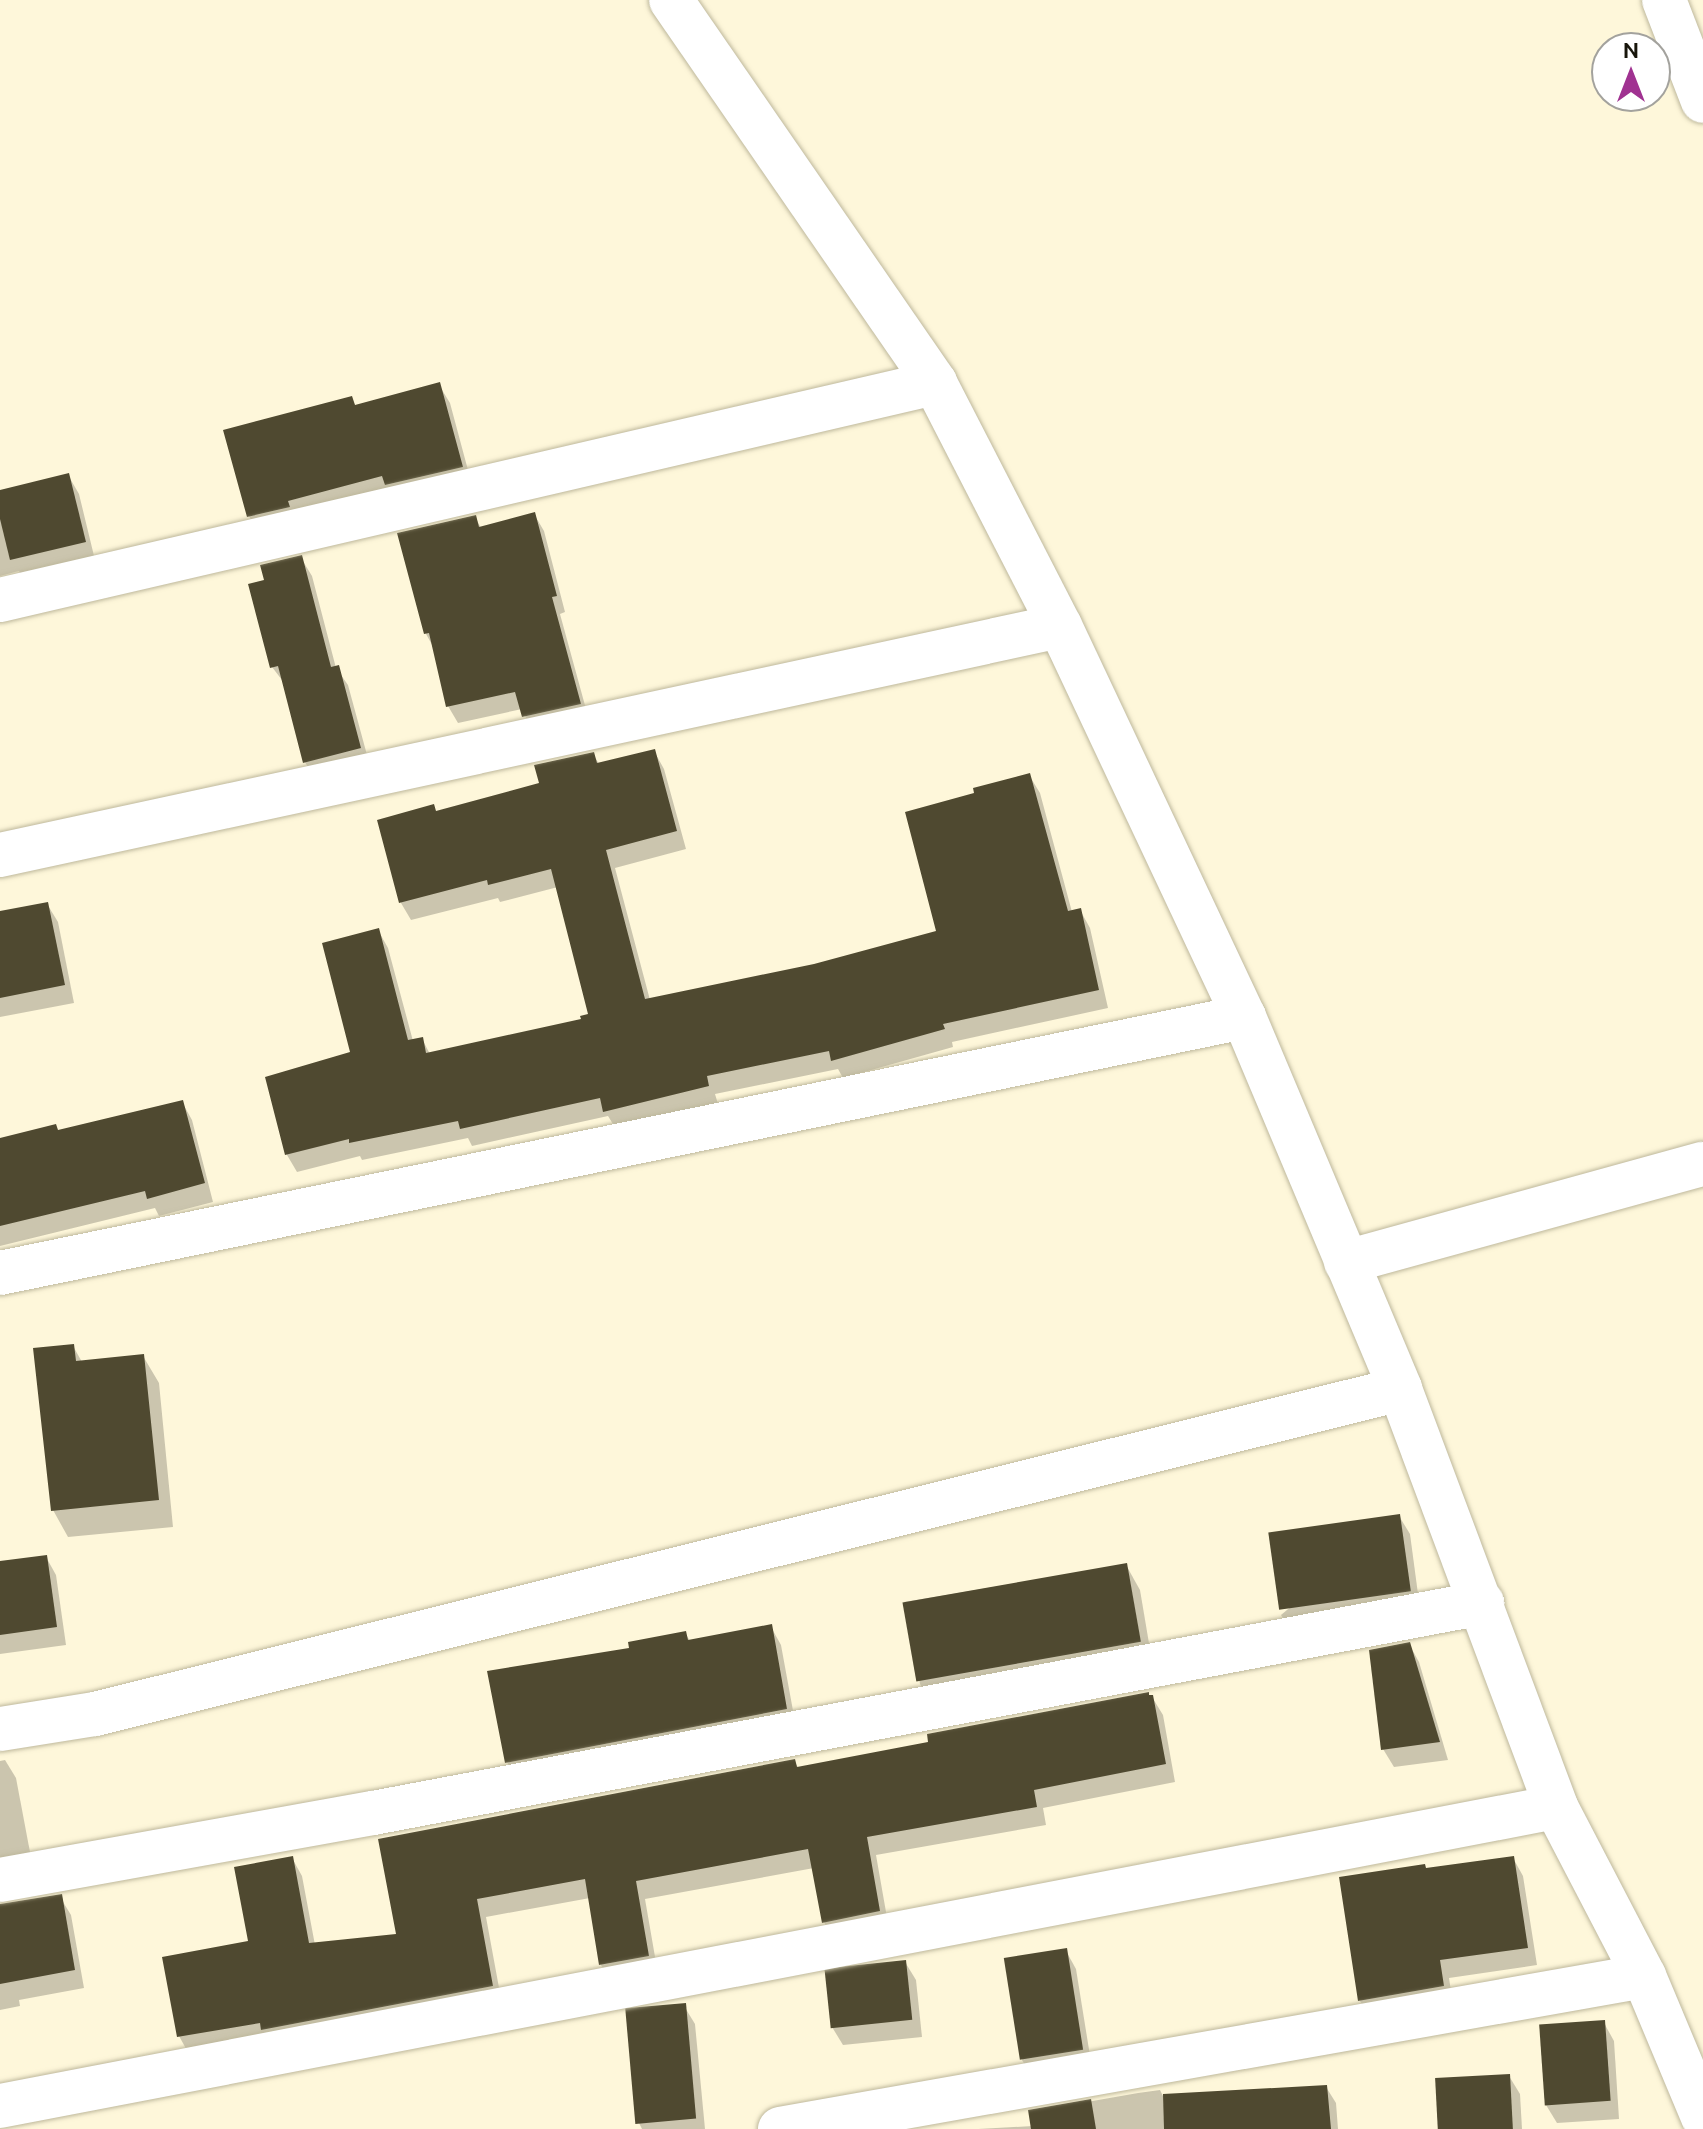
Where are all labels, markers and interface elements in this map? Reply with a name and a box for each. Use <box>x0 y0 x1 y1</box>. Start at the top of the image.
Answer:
north arrow <box>1591 32 1671 112</box>
text: N <box>1623 37 1639 62</box>

